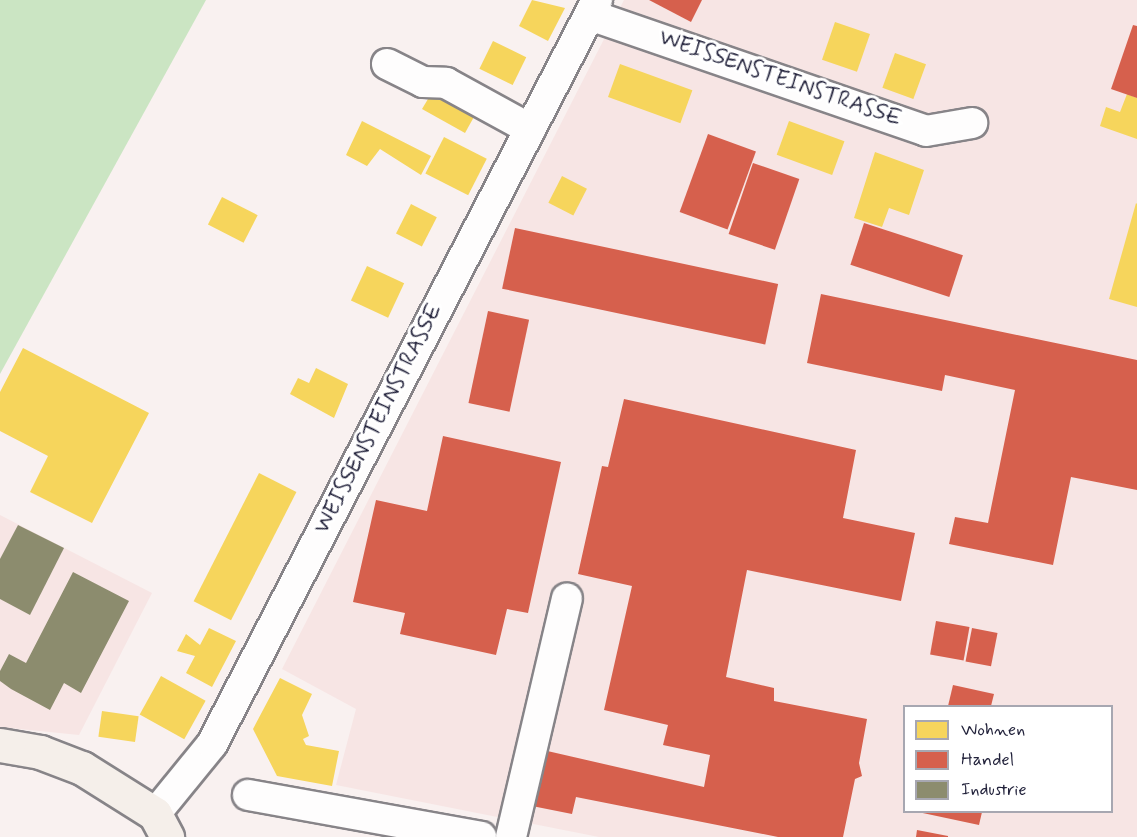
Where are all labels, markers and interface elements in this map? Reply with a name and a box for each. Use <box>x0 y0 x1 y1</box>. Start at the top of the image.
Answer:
street label: WEISSENSTEINSTRASSE <box>655 25 905 133</box>
street label: WEISSENSTEINSTRASSE <box>309 300 449 538</box>
legend <box>903 705 1113 813</box>
text: Wohnen <box>961 718 1025 742</box>
text: Handel <box>961 748 1014 772</box>
text: Industrie <box>961 778 1027 802</box>

